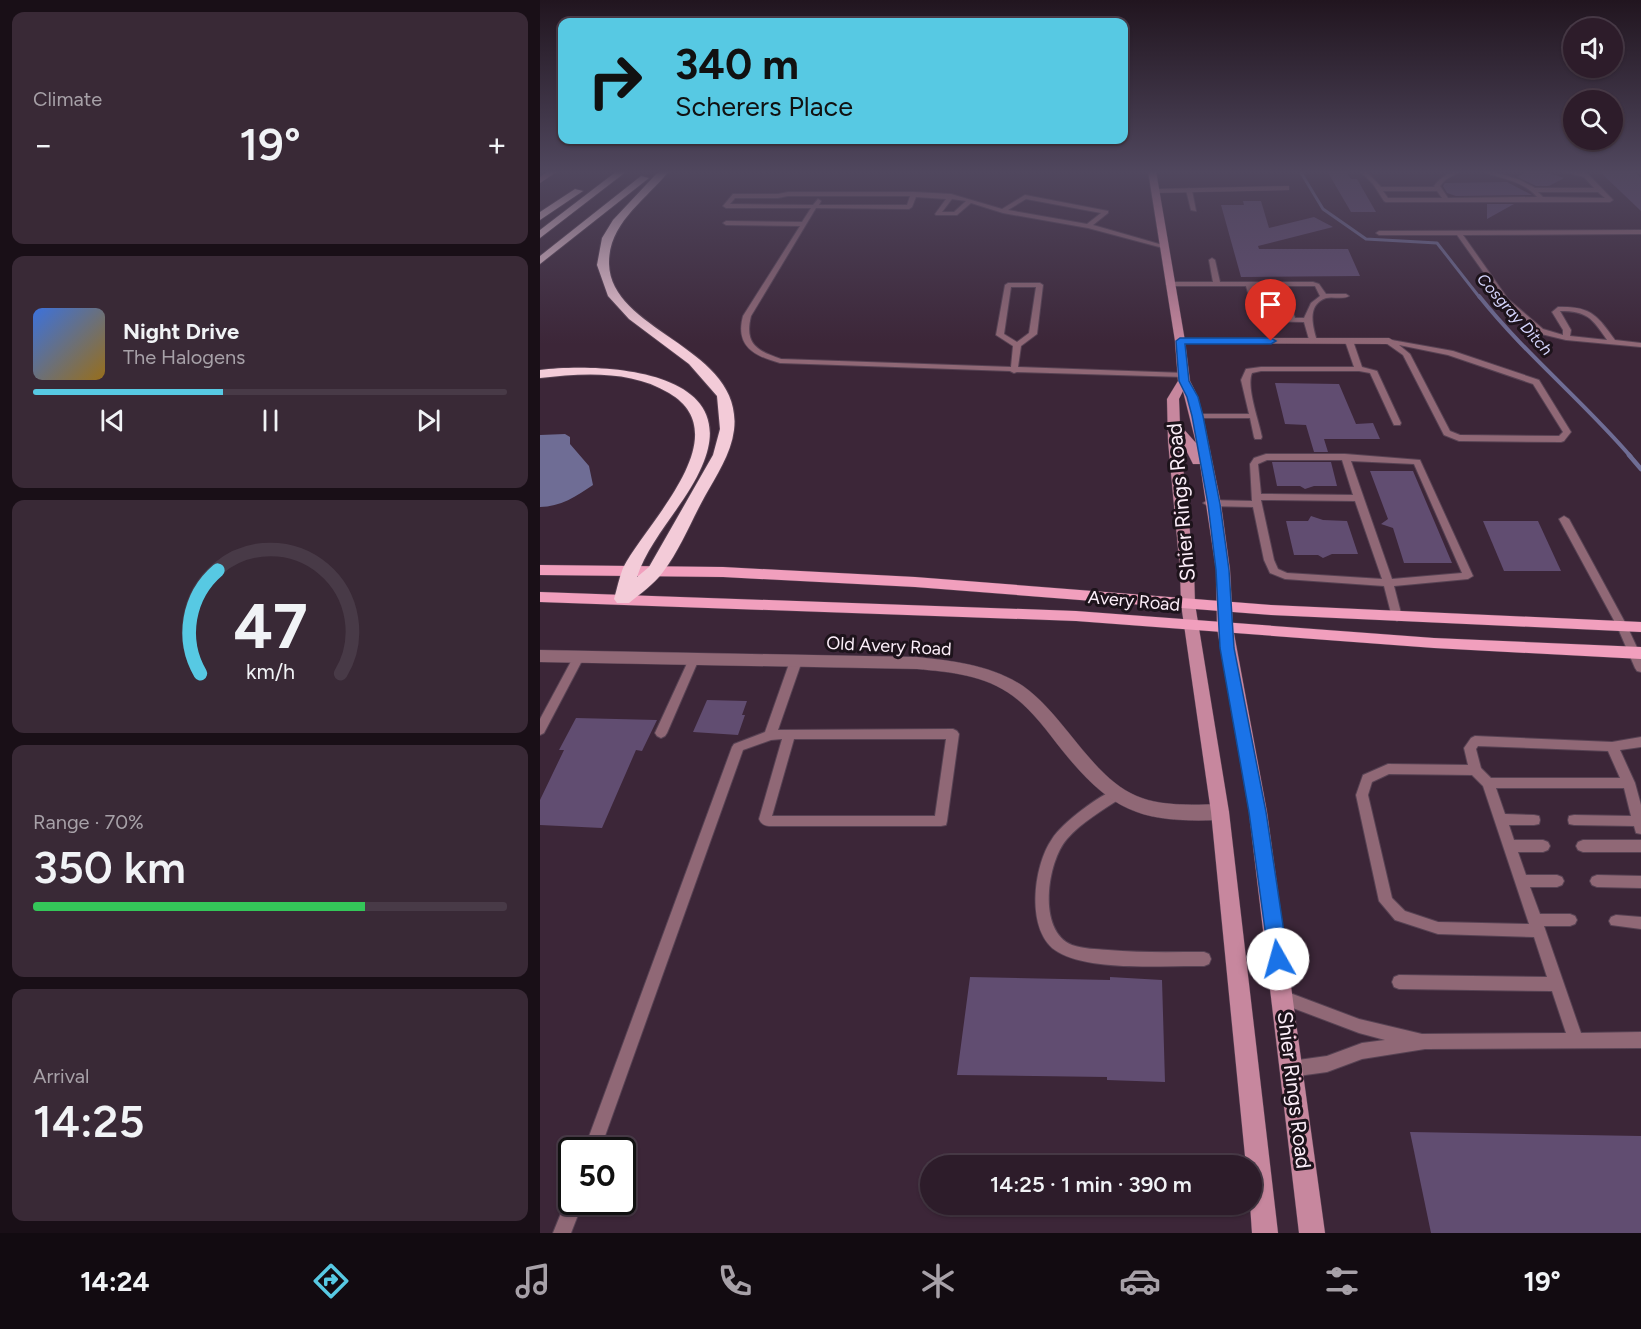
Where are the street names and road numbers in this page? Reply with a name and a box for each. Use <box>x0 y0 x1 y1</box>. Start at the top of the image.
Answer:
street label: Shier Rings Road <box>1161 422 1200 582</box>
street label: Avery Road <box>1087 586 1181 616</box>
street label: Old Avery Road <box>826 632 952 660</box>
street label: Shier Rings Road <box>1272 1010 1317 1170</box>

